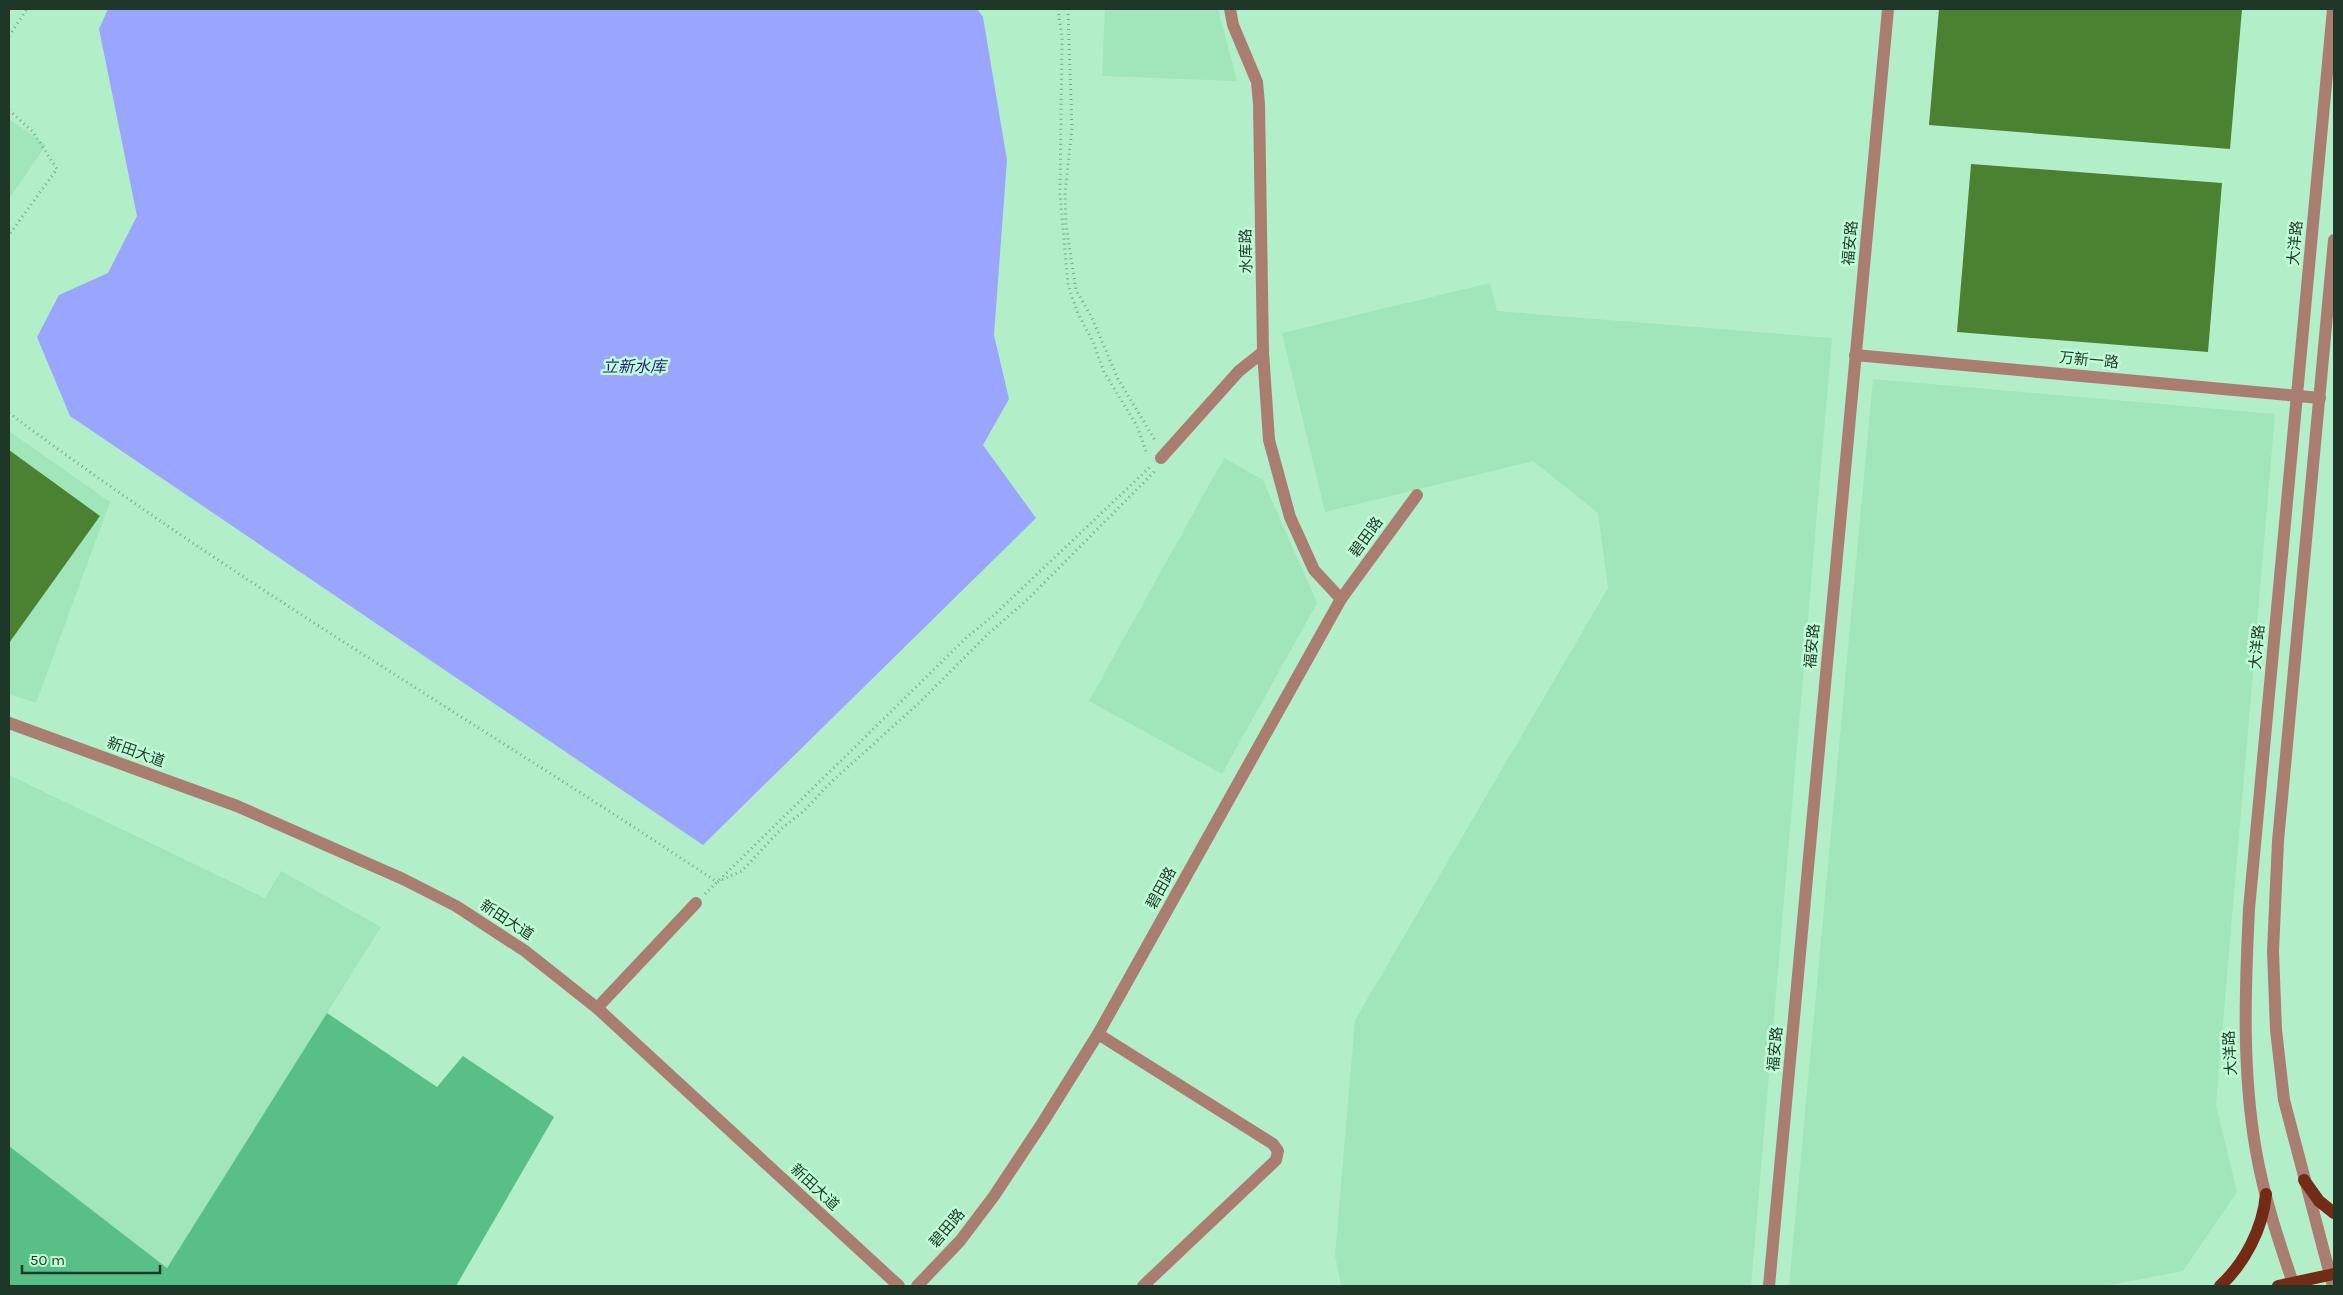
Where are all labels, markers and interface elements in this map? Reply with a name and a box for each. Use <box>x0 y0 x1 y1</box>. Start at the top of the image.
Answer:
street label: 福安路 <box>1839 220 1861 266</box>
street label: 大洋路 <box>2284 220 2306 266</box>
street label: 水库路 <box>1237 228 1255 274</box>
street label: 万新一路 <box>2058 348 2120 372</box>
water label: 立新水库 <box>602 357 669 376</box>
street label: 碧田路 <box>1345 514 1387 560</box>
street label: 福安路 <box>1801 623 1823 669</box>
street label: 大洋路 <box>2246 624 2268 670</box>
street label: 新田大道 <box>105 733 167 771</box>
street label: 碧田路 <box>1142 864 1180 912</box>
street label: 新田大道 <box>477 896 537 944</box>
street label: 福安路 <box>1764 1026 1786 1072</box>
street label: 大洋路 <box>2220 1030 2240 1076</box>
street label: 新田大道 <box>787 1160 843 1214</box>
street label: 碧田路 <box>926 1205 968 1251</box>
scale bar <box>22 1242 160 1274</box>
text: 50 m <box>30 1251 65 1269</box>

